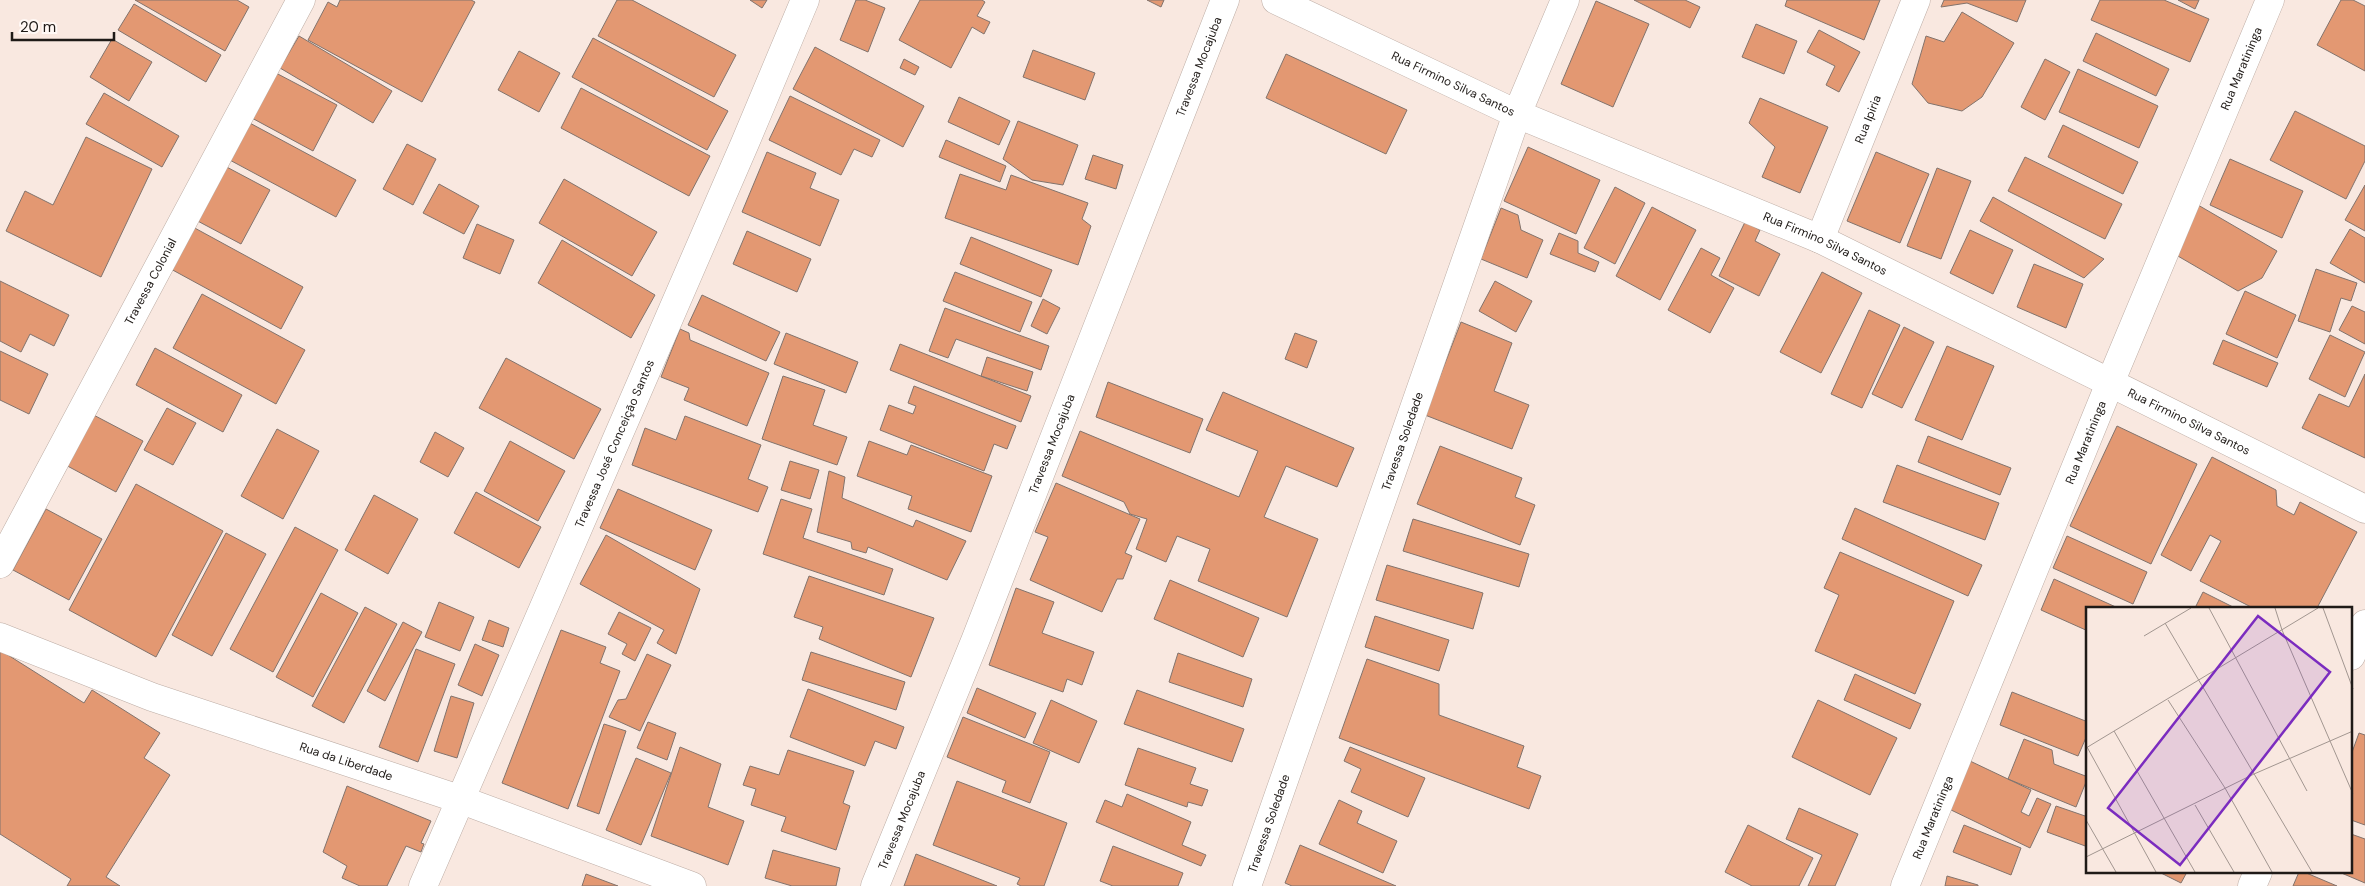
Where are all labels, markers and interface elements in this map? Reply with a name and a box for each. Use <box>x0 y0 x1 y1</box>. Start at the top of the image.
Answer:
scale bar <box>12 10 115 42</box>
street label: Travessa Mocajuba <box>1172 14 1226 119</box>
text: 20 m <box>20 17 56 37</box>
street label: Rua Maratininga <box>2217 24 2266 113</box>
street label: Rua Firmino Silva Santos <box>1389 48 1518 120</box>
street label: Rua Ipiria <box>1851 93 1885 146</box>
street label: Rua Firmino Silva Santos <box>1761 208 1890 279</box>
street label: Travessa Colonial <box>121 236 180 328</box>
street label: Travessa José Conceição Santos <box>571 357 658 530</box>
street label: Rua Firmino Silva Santos <box>2125 385 2253 459</box>
street label: Travessa Soledade <box>1378 390 1427 493</box>
street label: Travessa Mocajuba <box>1025 392 1079 496</box>
street label: Rua Maratininga <box>2062 398 2110 487</box>
inset map <box>2086 607 2352 874</box>
street label: Rua da Liberdade <box>297 739 395 784</box>
street label: Travessa Mocajuba <box>874 768 929 872</box>
street label: Travessa Soledade <box>1244 772 1293 875</box>
street label: Rua Maratininga <box>1909 773 1957 862</box>

